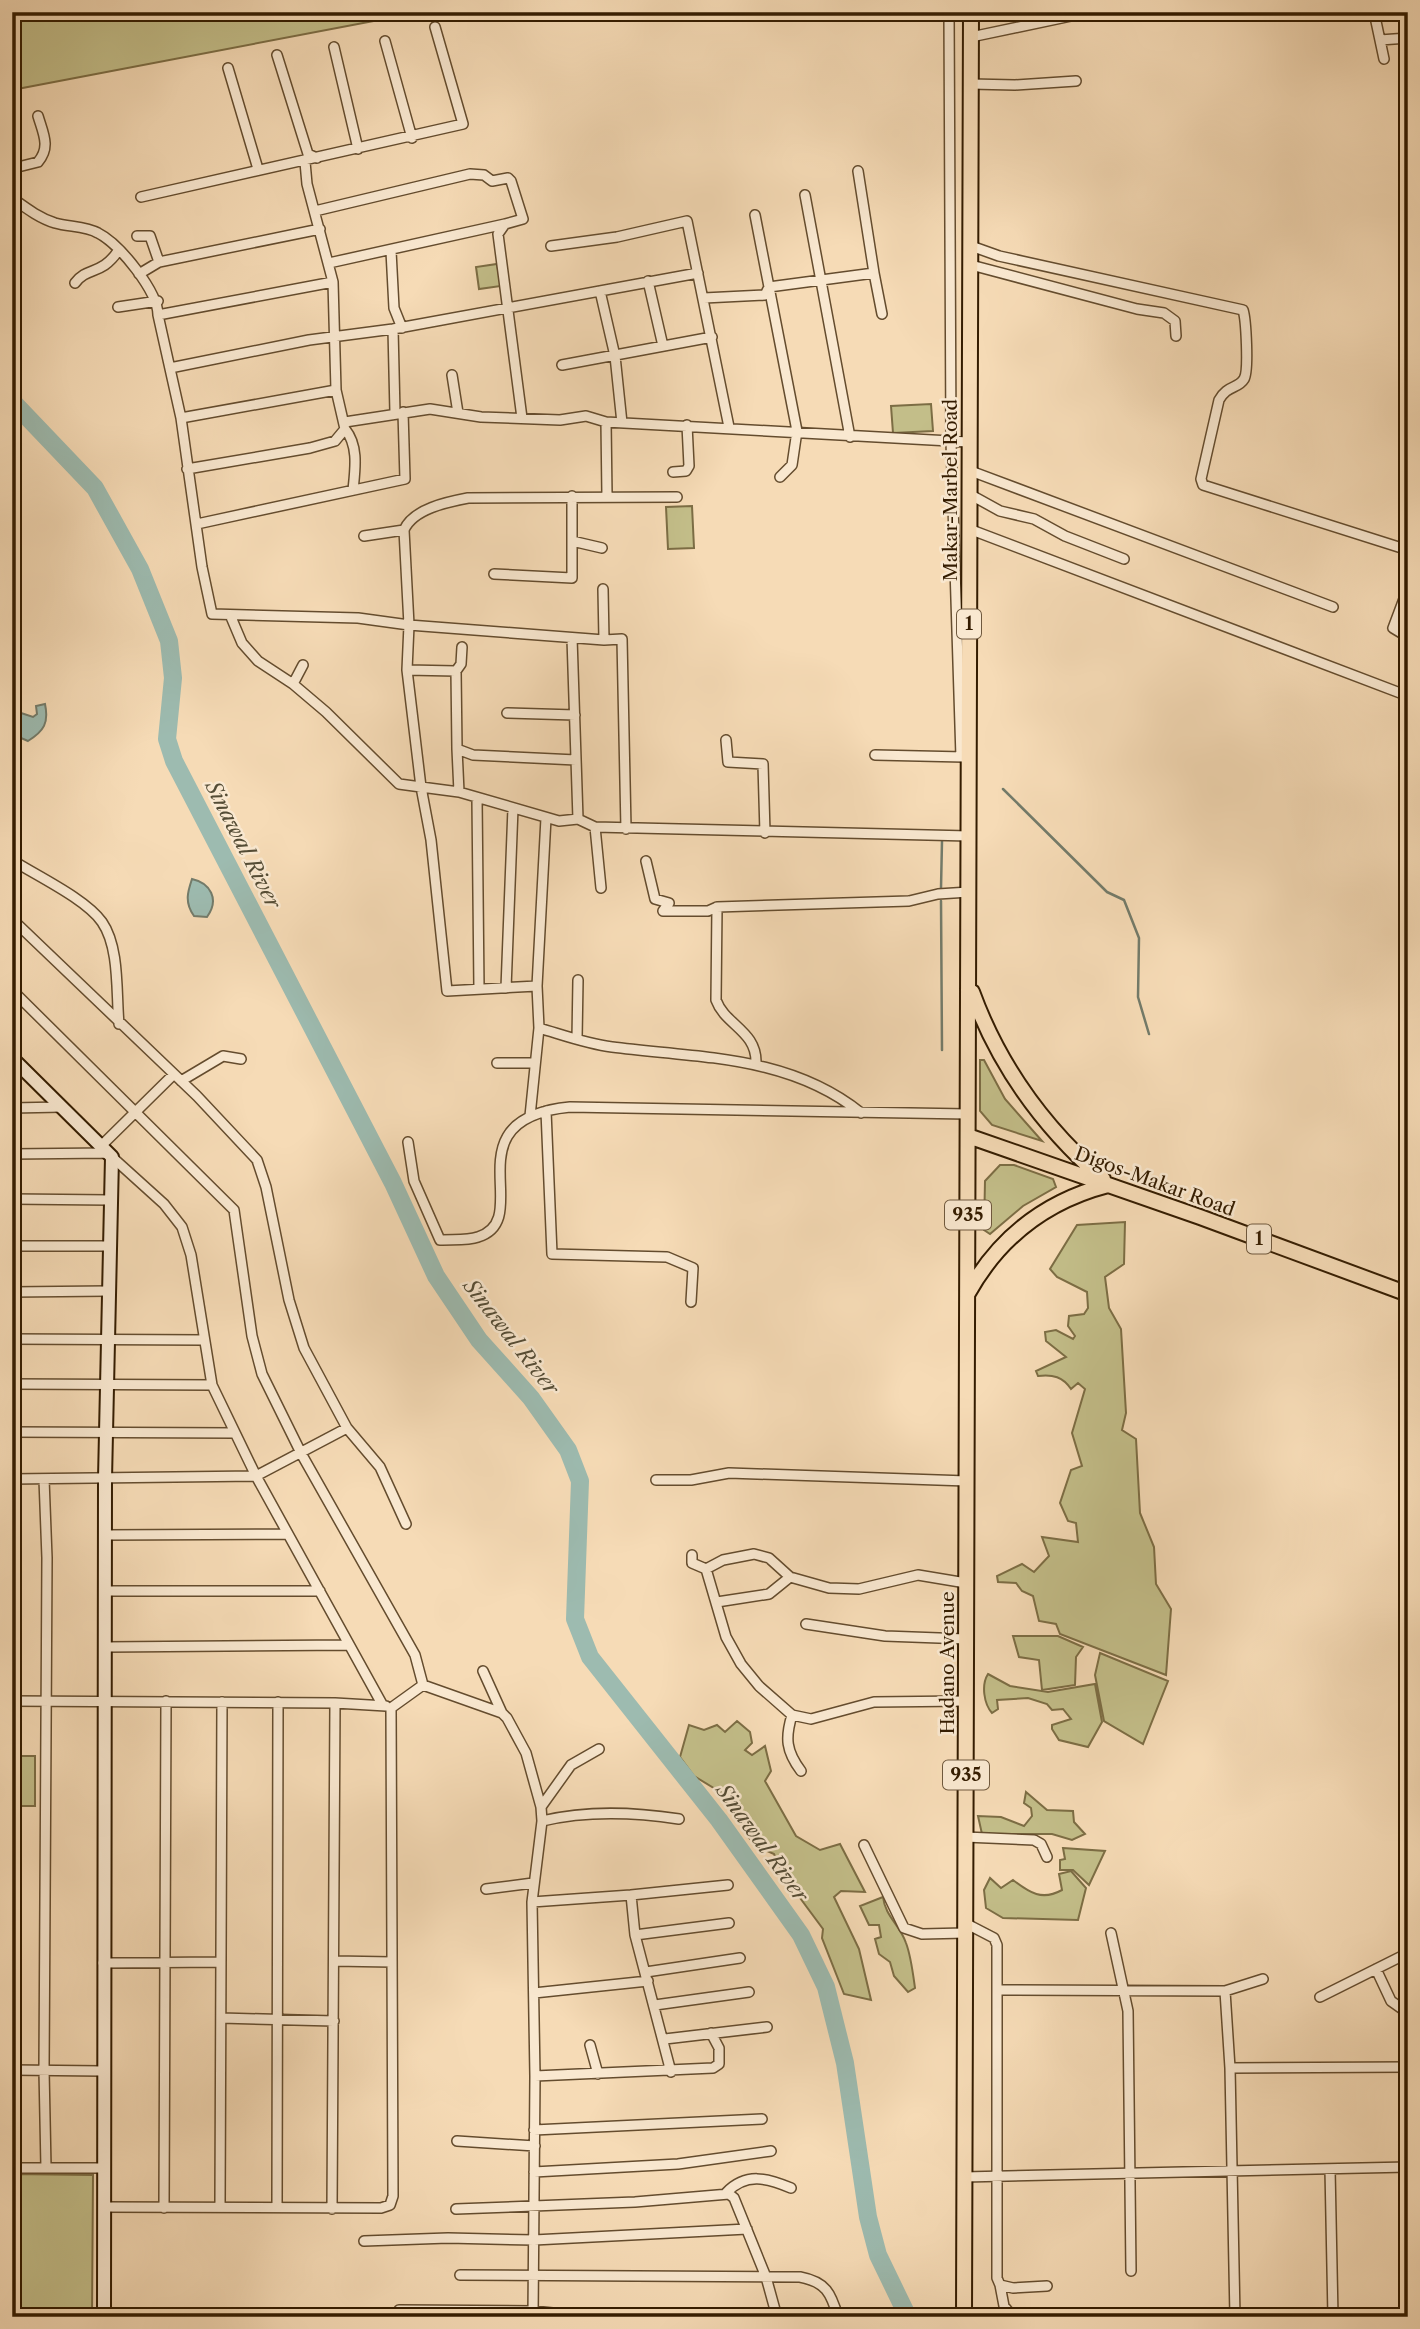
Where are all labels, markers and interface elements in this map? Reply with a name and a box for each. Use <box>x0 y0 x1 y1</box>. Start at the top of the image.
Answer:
street label: Makar-Marbel Road <box>939 398 962 581</box>
road number: 1 <box>957 610 981 638</box>
water label: Sinawal River <box>200 775 287 914</box>
street label: Digos-Makar Road <box>1072 1142 1239 1221</box>
road number: 935 <box>945 1200 991 1230</box>
road number: 1 <box>1247 1224 1271 1254</box>
water label: Sinawal River <box>457 1272 565 1400</box>
street label: Hadano Avenue <box>936 1591 959 1735</box>
road number: 935 <box>943 1760 989 1790</box>
water label: Sinawal River <box>710 1777 814 1908</box>

